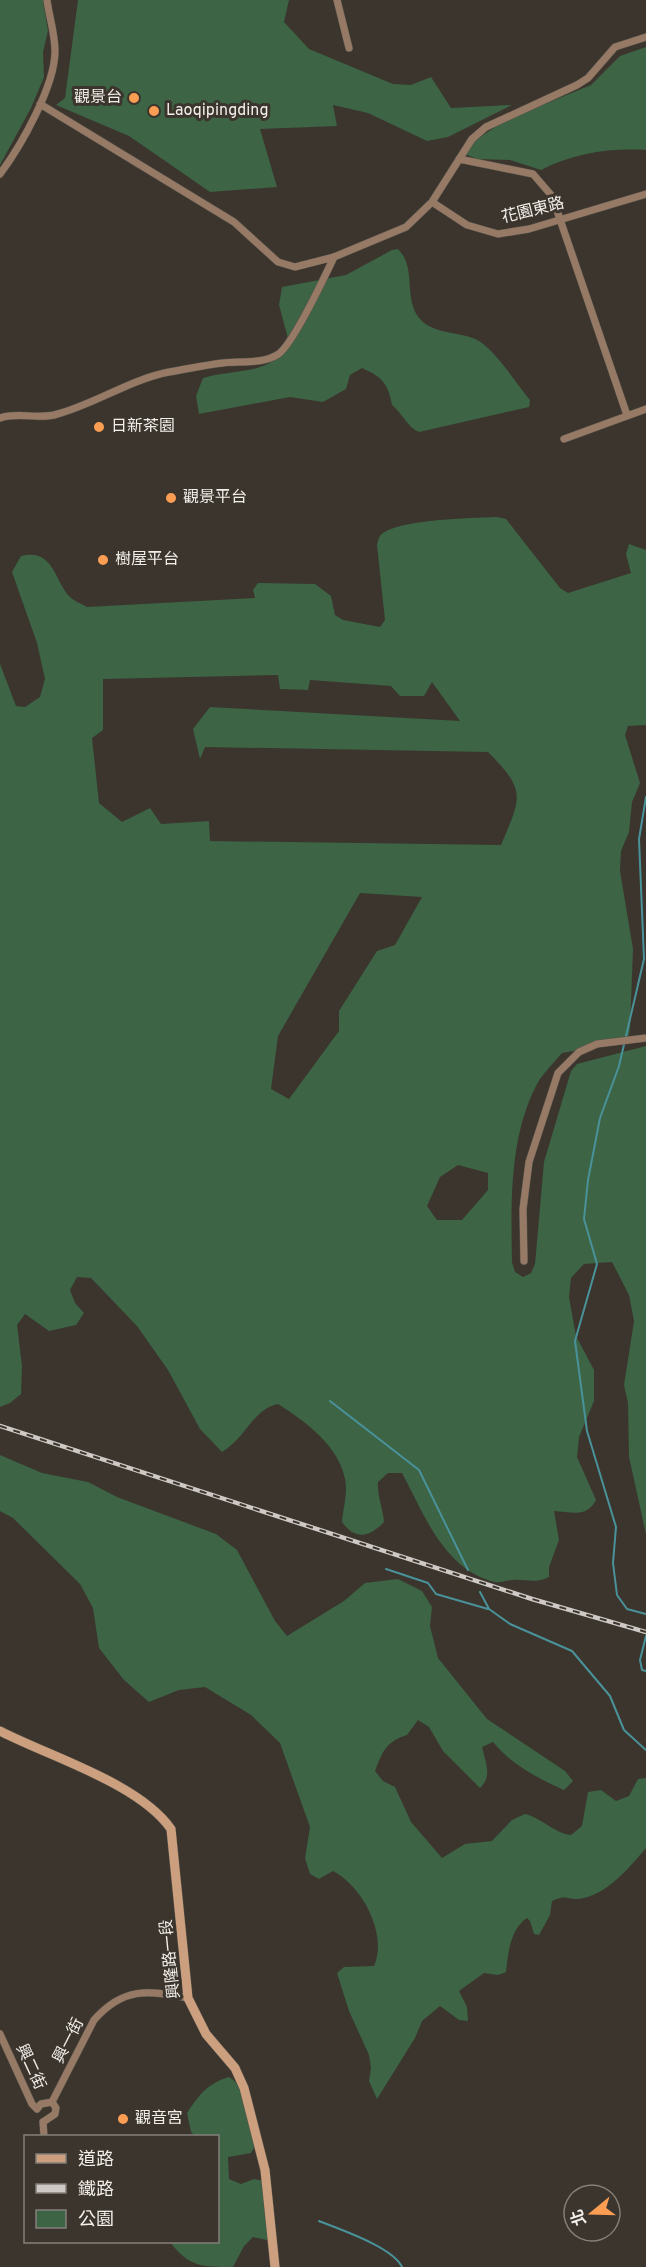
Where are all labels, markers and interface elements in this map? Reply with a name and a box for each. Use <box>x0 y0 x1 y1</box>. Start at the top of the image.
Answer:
place label: 觀景台 <box>74 88 122 108</box>
marker: 觀景台 <box>127 91 141 105</box>
place label: Laoqipingding <box>166 101 268 121</box>
marker: Laoqipingding <box>147 104 161 118</box>
street label: 花園東路 <box>500 194 566 228</box>
place label: 日新茶園 <box>111 417 175 437</box>
marker: 日新茶園 <box>92 420 106 434</box>
place label: 觀景平台 <box>183 488 247 508</box>
marker: 觀景平台 <box>164 491 178 505</box>
place label: 樹屋平台 <box>115 550 179 570</box>
marker: 樹屋平台 <box>96 553 110 567</box>
street label: 興隆路一段 <box>157 1918 185 2000</box>
street label: 興一街 <box>49 2015 89 2067</box>
street label: 興二街 <box>11 2041 49 2093</box>
place label: 觀音宮 <box>135 2109 183 2129</box>
marker: 觀音宮 <box>116 2112 130 2126</box>
legend <box>24 2135 219 2243</box>
text: 道路 <box>78 2149 114 2172</box>
text: 鐵路 <box>78 2179 114 2202</box>
north arrow <box>562 2183 622 2243</box>
text: 北 <box>568 2206 592 2228</box>
text: 公園 <box>78 2209 114 2232</box>

